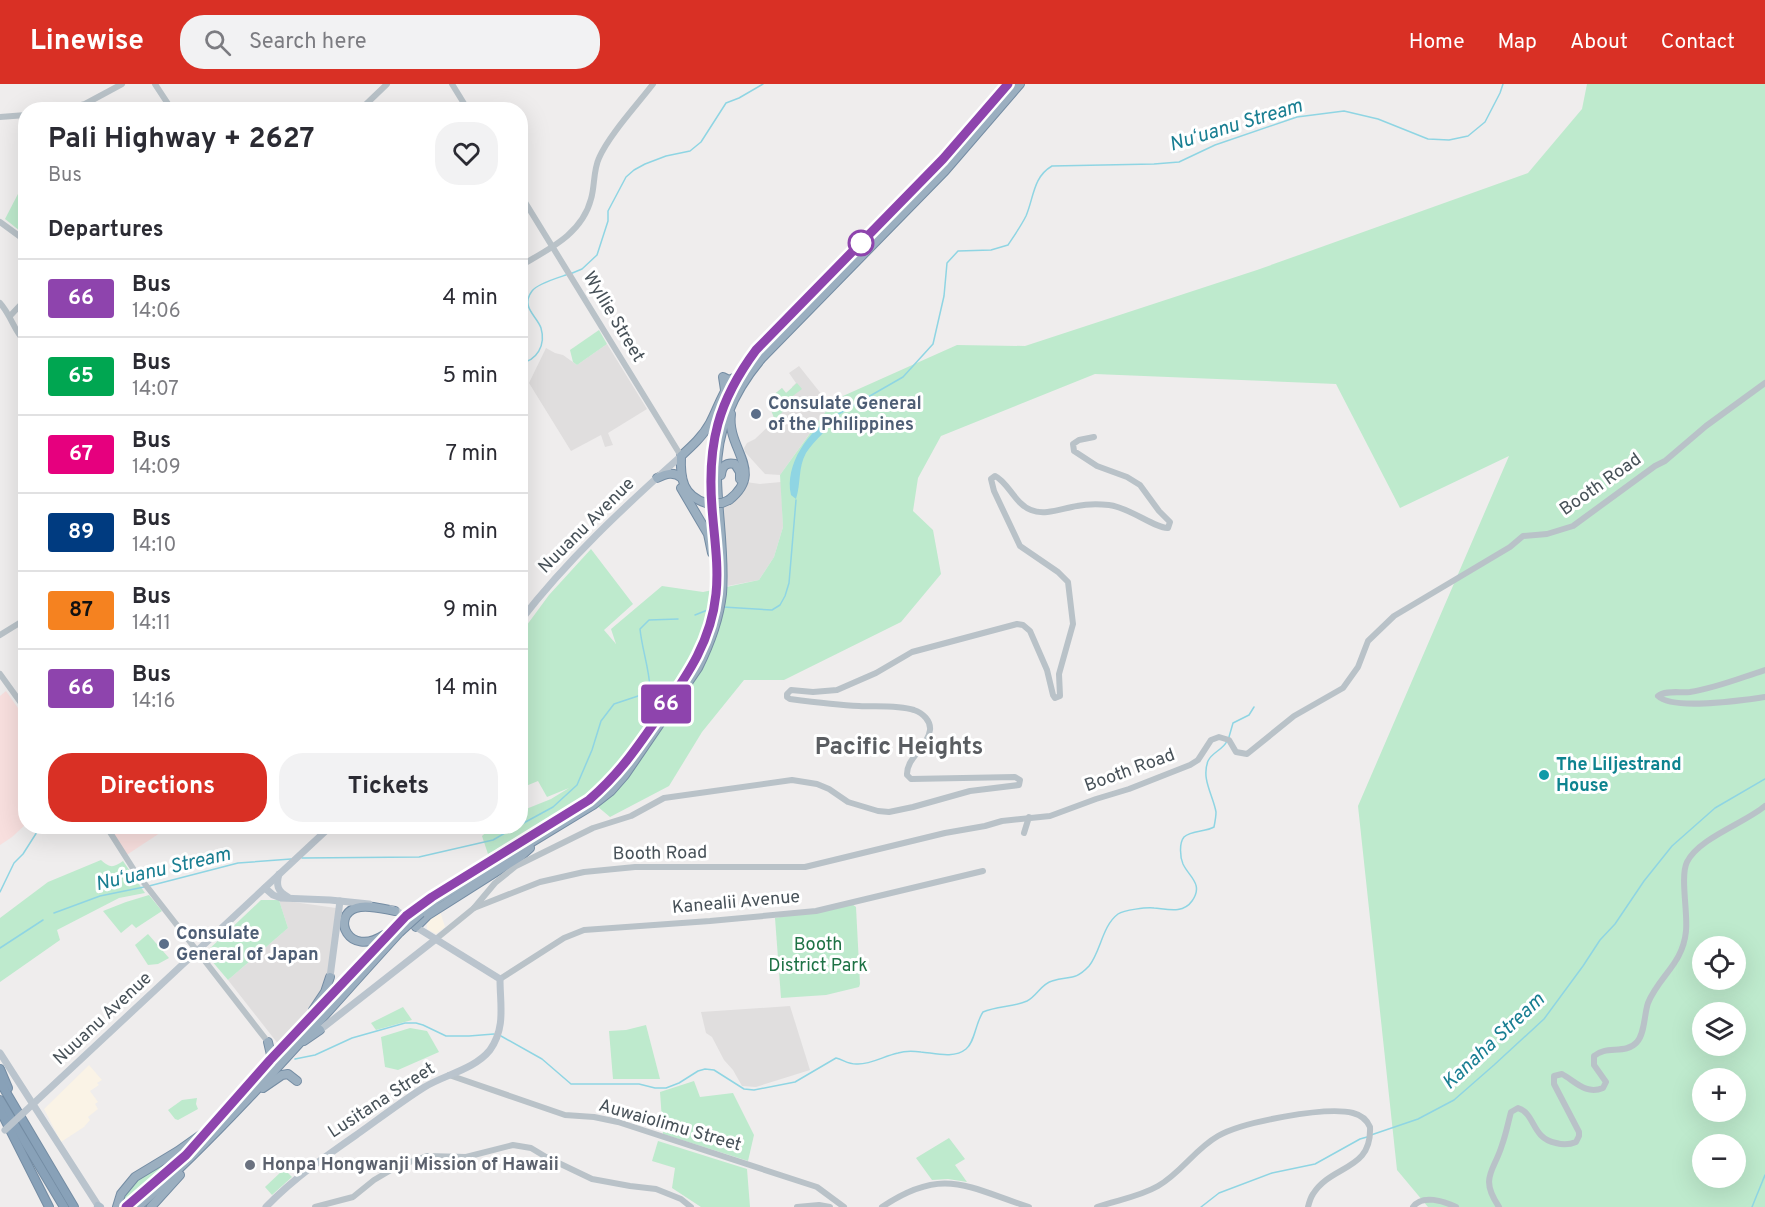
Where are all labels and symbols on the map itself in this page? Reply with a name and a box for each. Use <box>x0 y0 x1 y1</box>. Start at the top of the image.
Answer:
water label: Nuʻuanu Stream <box>1166 93 1306 159</box>
unlabelled marker <box>848 230 874 256</box>
street label: Wyllie Street <box>577 267 649 367</box>
place label: Consulate General of the Philippines <box>768 393 922 437</box>
marker: Consulate General of the Philippines <box>749 407 763 421</box>
street label: Booth Road <box>1556 448 1646 522</box>
street label: Nuuanu Avenue <box>534 473 640 579</box>
line badge: 66 <box>639 684 693 724</box>
district label: Pacific Heights <box>815 733 983 763</box>
street label: Booth Road <box>1082 744 1178 798</box>
place label: The Liljestrand House <box>1556 754 1682 798</box>
marker: The Liljestrand House <box>1537 768 1551 782</box>
water label: Nuʻuanu Stream <box>93 842 234 898</box>
street label: Booth Road <box>612 842 708 866</box>
street label: Kanealii Avenue <box>671 886 801 920</box>
place label: Consulate General of Japan <box>176 923 319 967</box>
park label: Booth District Park <box>768 934 868 978</box>
marker: Consulate General of Japan <box>157 937 171 951</box>
street label: Nuuanu Avenue <box>49 967 157 1071</box>
water label: Kanaha Stream <box>1437 987 1551 1096</box>
street label: Lusitana Street <box>324 1058 440 1144</box>
street label: Auwaiolimu Street <box>596 1095 744 1157</box>
place label: Honpa Hongwanji Mission of Hawaii <box>262 1154 559 1177</box>
marker: Honpa Hongwanji Mission of Hawaii <box>243 1158 257 1172</box>

